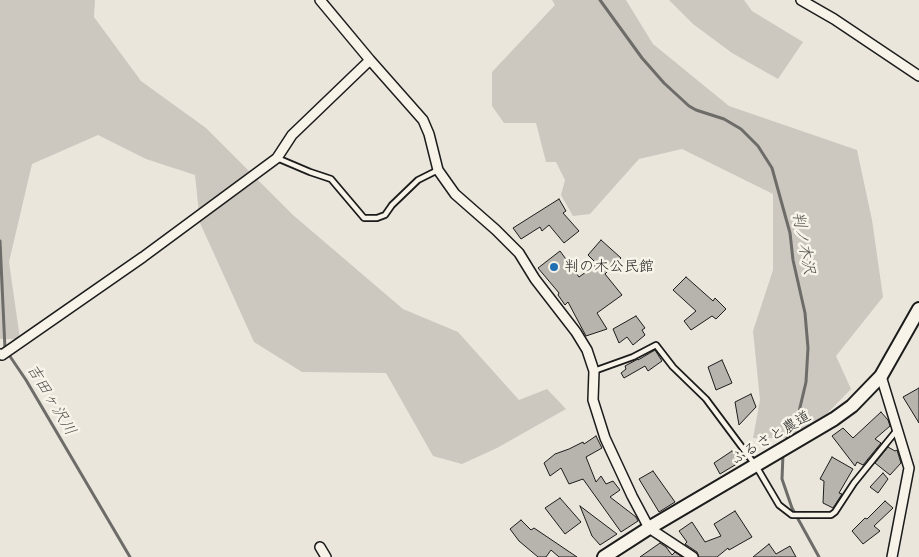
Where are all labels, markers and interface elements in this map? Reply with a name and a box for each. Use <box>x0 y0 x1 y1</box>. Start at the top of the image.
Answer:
water label: 判ノ木沢 <box>787 210 819 276</box>
place label: 判の木公民館 <box>564 258 654 276</box>
marker: 判の木公民館 <box>548 261 560 273</box>
water label: 吉田ヶ沢川 <box>22 361 80 439</box>
street label: ふるさと農道 <box>728 407 814 469</box>

